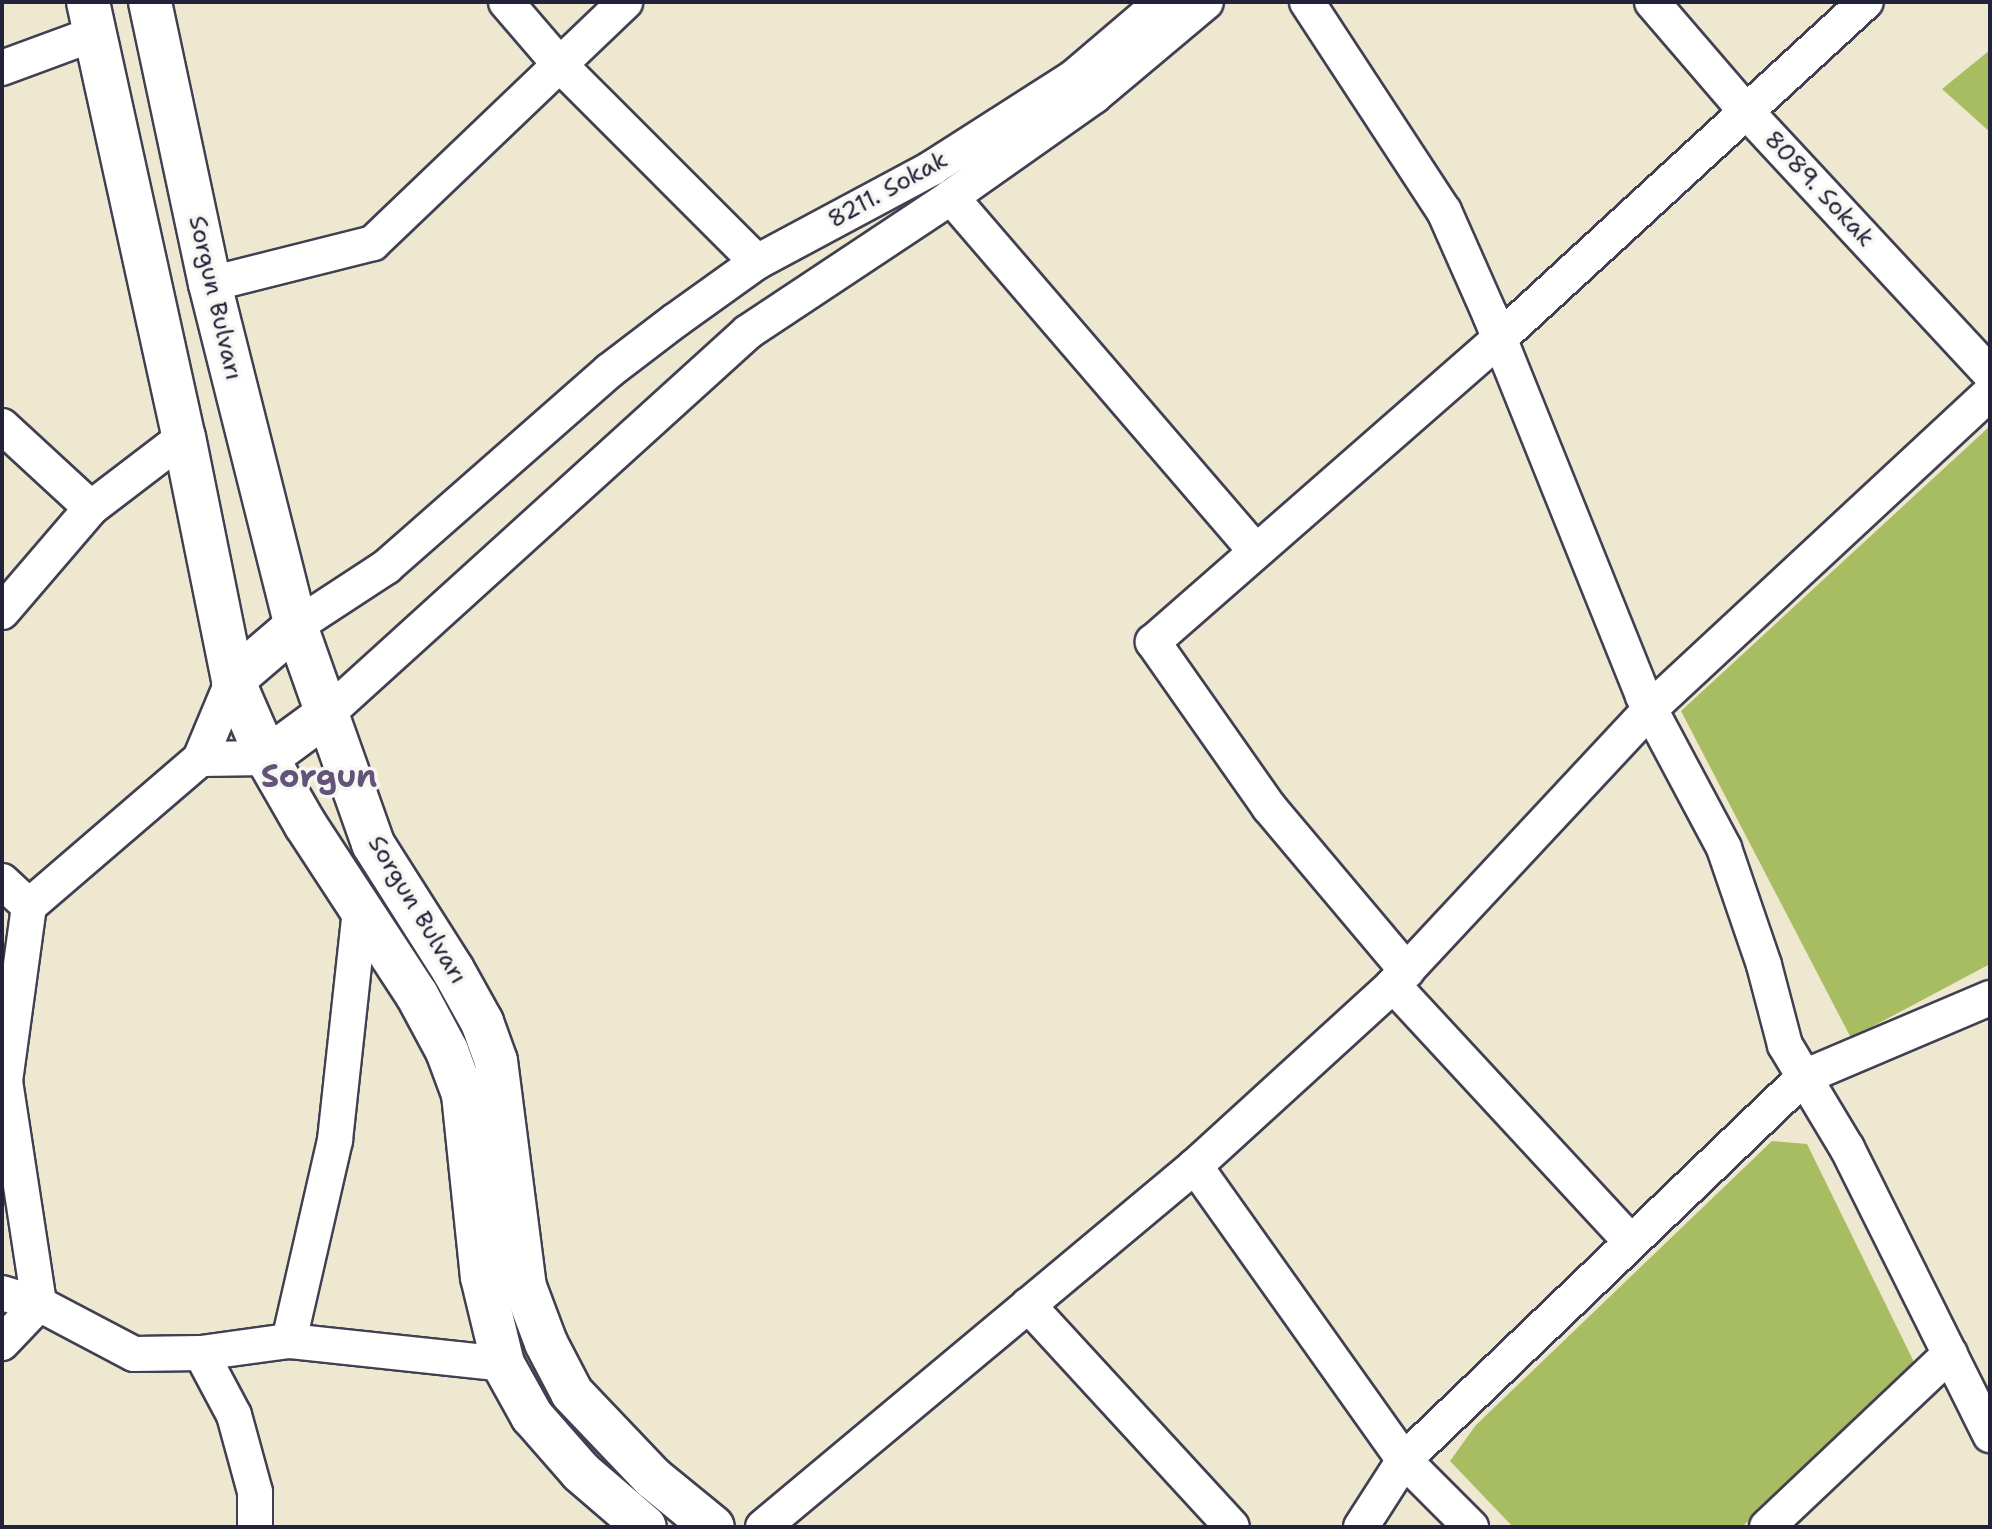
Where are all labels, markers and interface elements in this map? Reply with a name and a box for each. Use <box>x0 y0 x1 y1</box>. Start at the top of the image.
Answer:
street label: 8089. Sokak <box>1758 125 1880 253</box>
street label: 8211. Sokak <box>823 145 953 235</box>
street label: Sorgun Bulvarı <box>182 213 248 383</box>
district label: Sorgun <box>261 757 377 795</box>
street label: Sorgun Bulvarı <box>361 831 473 989</box>

